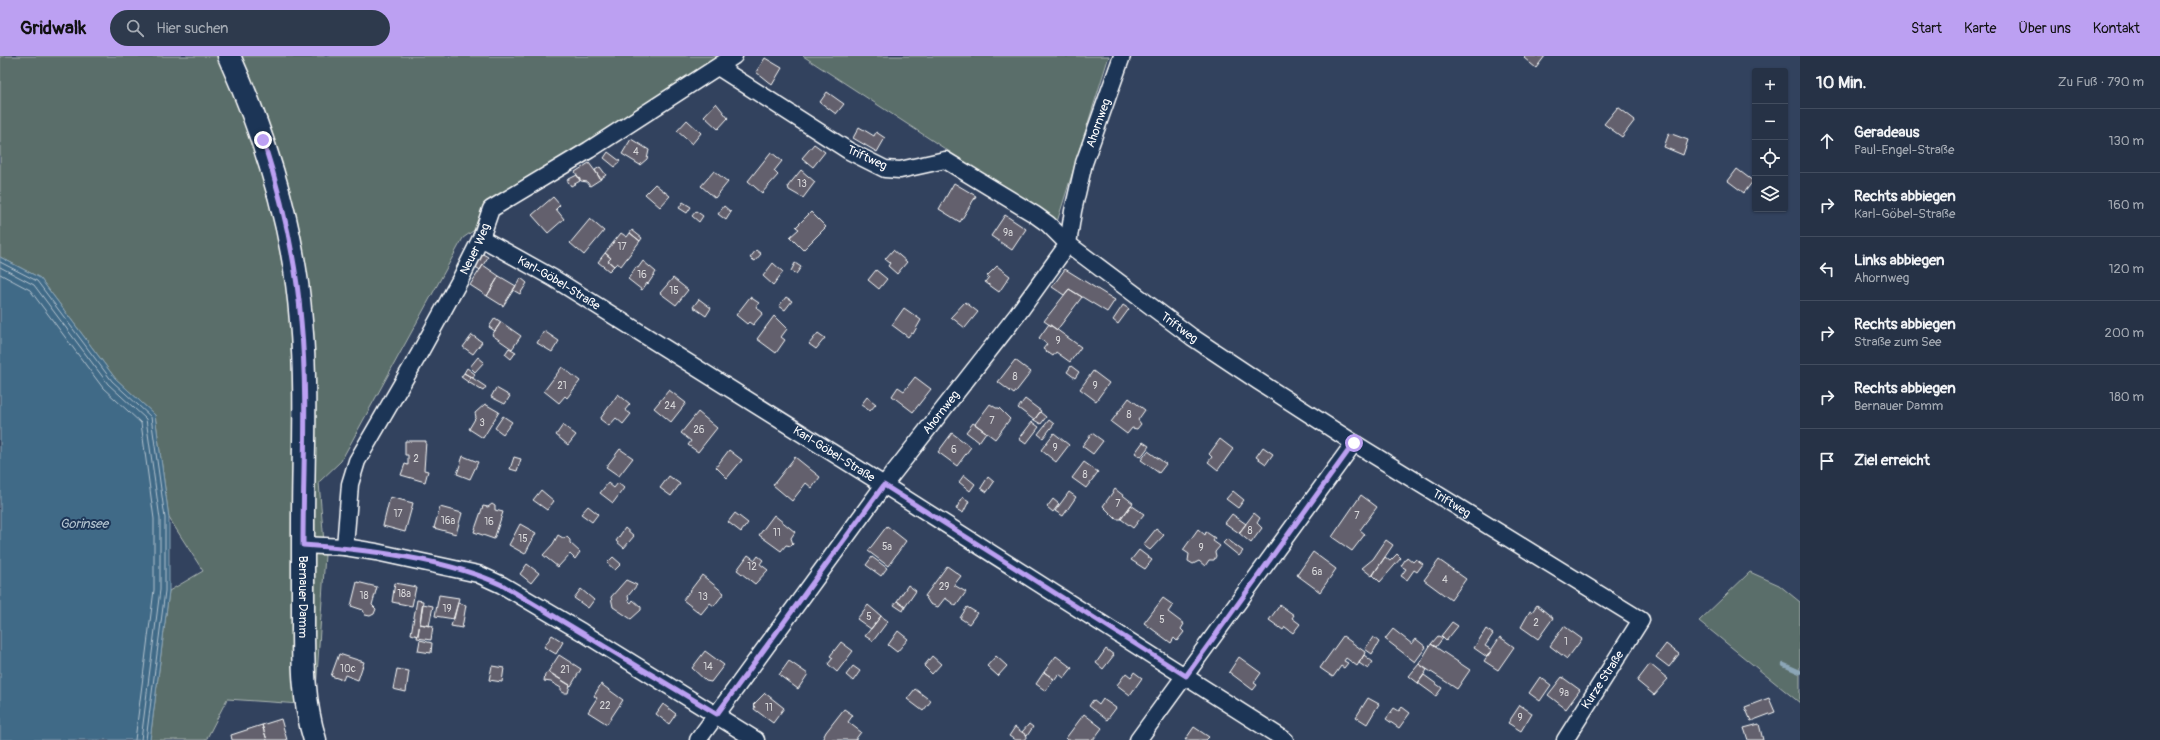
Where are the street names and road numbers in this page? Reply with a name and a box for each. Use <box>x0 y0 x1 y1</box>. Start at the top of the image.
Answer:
street label: Ahornweg <box>1083 96 1114 150</box>
street label: Triftweg <box>845 142 889 174</box>
street label: Neuer Weg <box>456 221 493 277</box>
street label: Karl-Göbel-Straße <box>515 252 603 313</box>
street label: Triftweg <box>1158 309 1201 346</box>
street label: Ahornweg <box>919 388 963 437</box>
street label: Karl-Göbel-Straße <box>790 423 878 485</box>
street label: Triftweg <box>1430 486 1474 521</box>
street label: Bernauer Damm <box>295 556 311 639</box>
street label: Kurze Straße <box>1579 648 1627 712</box>

